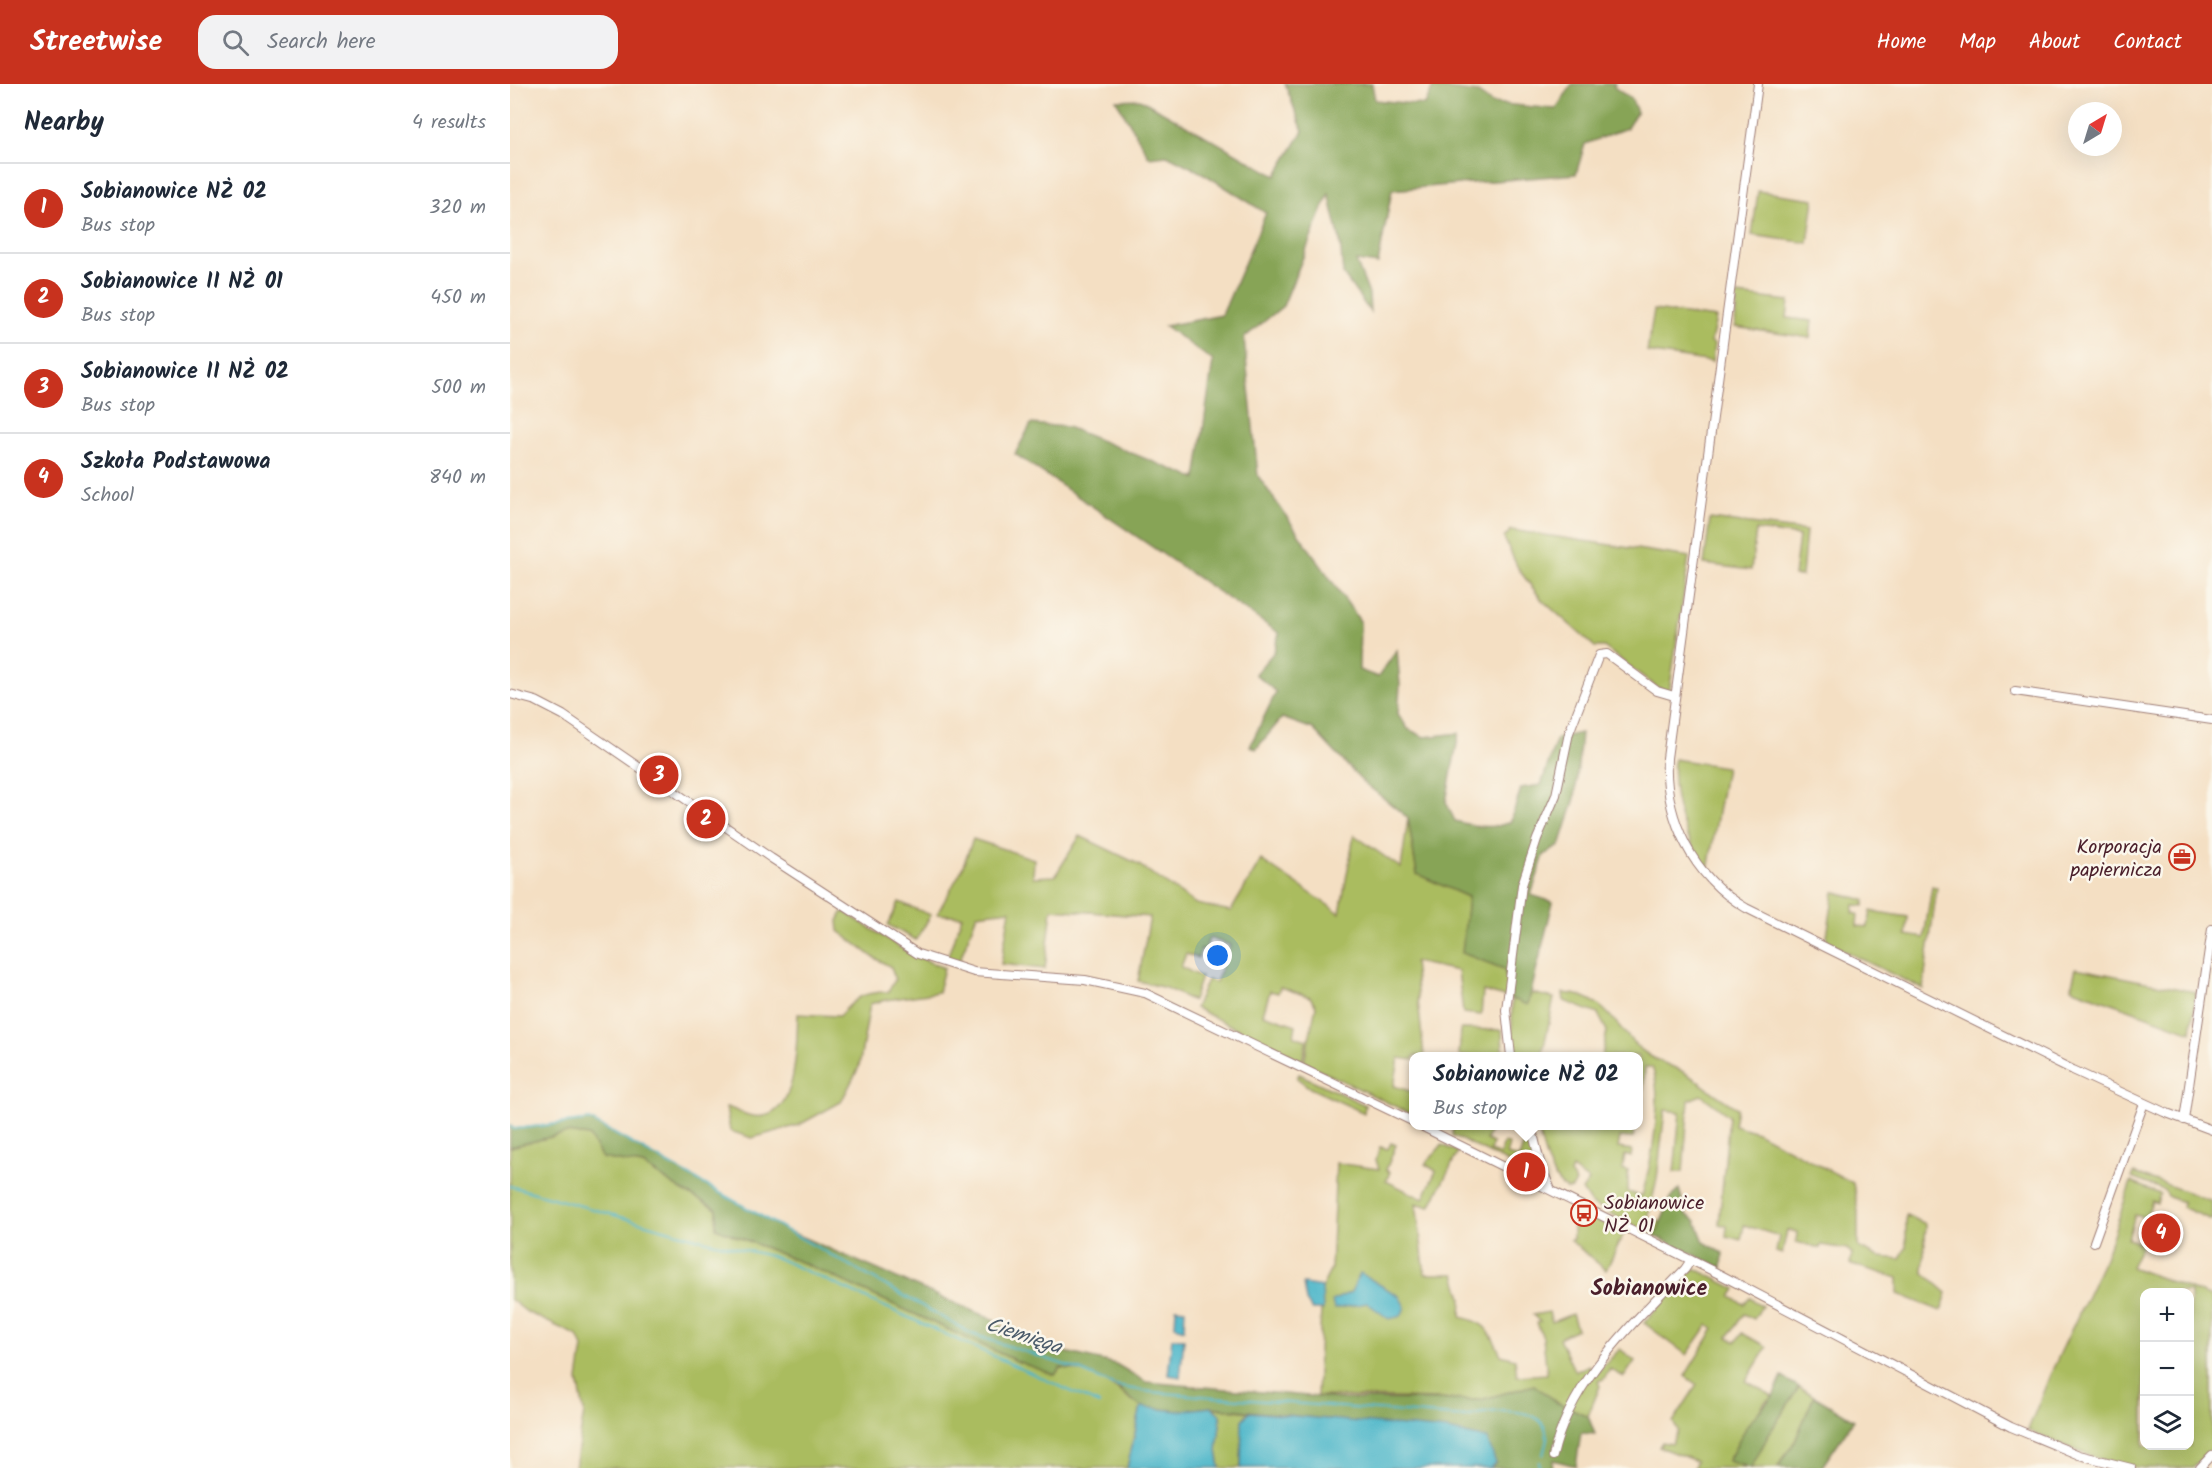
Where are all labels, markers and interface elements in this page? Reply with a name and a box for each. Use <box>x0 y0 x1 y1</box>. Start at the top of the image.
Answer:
search box <box>198 15 618 69</box>
text: Streetwise <box>30 20 162 65</box>
text: Search here <box>267 25 376 60</box>
icon: search <box>219 26 252 59</box>
text: Home <box>1877 26 1926 59</box>
text: Map <box>1959 26 1996 59</box>
text: About <box>2029 26 2080 59</box>
text: Contact <box>2113 26 2182 59</box>
text: Nearby <box>24 102 104 144</box>
north arrow <box>2068 102 2122 156</box>
text: 4 results <box>412 107 486 139</box>
text: Sobianowice NŻ 02 <box>81 175 267 210</box>
text: 1 <box>40 192 47 224</box>
text: 320 m <box>429 192 486 224</box>
text: Bus stop <box>81 210 155 242</box>
text: Sobianowice II NŻ 01 <box>81 265 283 300</box>
text: 2 <box>38 282 49 314</box>
text: 450 m <box>430 282 486 314</box>
text: Bus stop <box>81 300 155 332</box>
text: Sobianowice II NŻ 02 <box>81 355 289 390</box>
text: 3 <box>38 372 49 404</box>
text: 500 m <box>431 372 486 404</box>
text: Bus stop <box>81 390 155 422</box>
text: Szkoła Podstawowa <box>81 445 271 480</box>
text: 4 <box>38 462 49 494</box>
text: 840 m <box>429 462 486 494</box>
text: School <box>81 480 134 512</box>
pin: 3 <box>640 752 678 798</box>
pin: 2 <box>686 796 726 842</box>
place label: Korporacja papiernicza <box>2070 832 2162 887</box>
office icon: Korporacja papiernicza <box>2167 842 2197 872</box>
your location <box>1203 941 1232 970</box>
popup <box>1409 1052 1643 1130</box>
text: Sobianowice NŻ 02 <box>1433 1058 1619 1093</box>
text: Bus stop <box>1433 1093 1507 1125</box>
pin: 1 <box>1506 1150 1546 1194</box>
place label: Sobianowice NŻ 01 <box>1604 1188 1704 1243</box>
bus stop icon: Sobianowice NŻ 01 <box>1569 1198 1599 1228</box>
pin: 4 <box>2142 1210 2180 1256</box>
district label: Sobianowice <box>1591 1272 1708 1307</box>
map controls <box>2140 1288 2194 1450</box>
button: + <box>2140 1288 2194 1342</box>
water label: Ciemięga <box>981 1309 1067 1364</box>
button: − <box>2140 1342 2194 1396</box>
button: layers <box>2140 1396 2194 1450</box>

